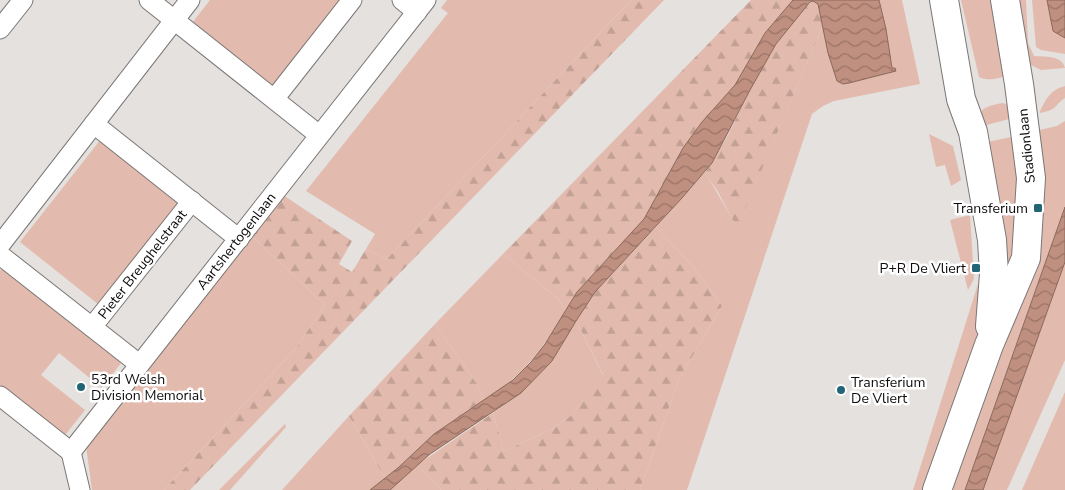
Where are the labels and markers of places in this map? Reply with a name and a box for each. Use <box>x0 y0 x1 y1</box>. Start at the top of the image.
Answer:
place label: Transferium <box>954 199 1028 218</box>
marker: Transferium <box>1032 202 1044 214</box>
place label: P+R De Vliert <box>880 259 966 278</box>
marker: P+R De Vliert <box>970 262 982 274</box>
place label: 53rd Welsh Division Memorial <box>91 370 204 405</box>
place label: Transferium De Vliert <box>851 373 925 408</box>
marker: 53rd Welsh Division Memorial <box>75 381 87 393</box>
marker: Transferium De Vliert <box>835 384 847 396</box>

